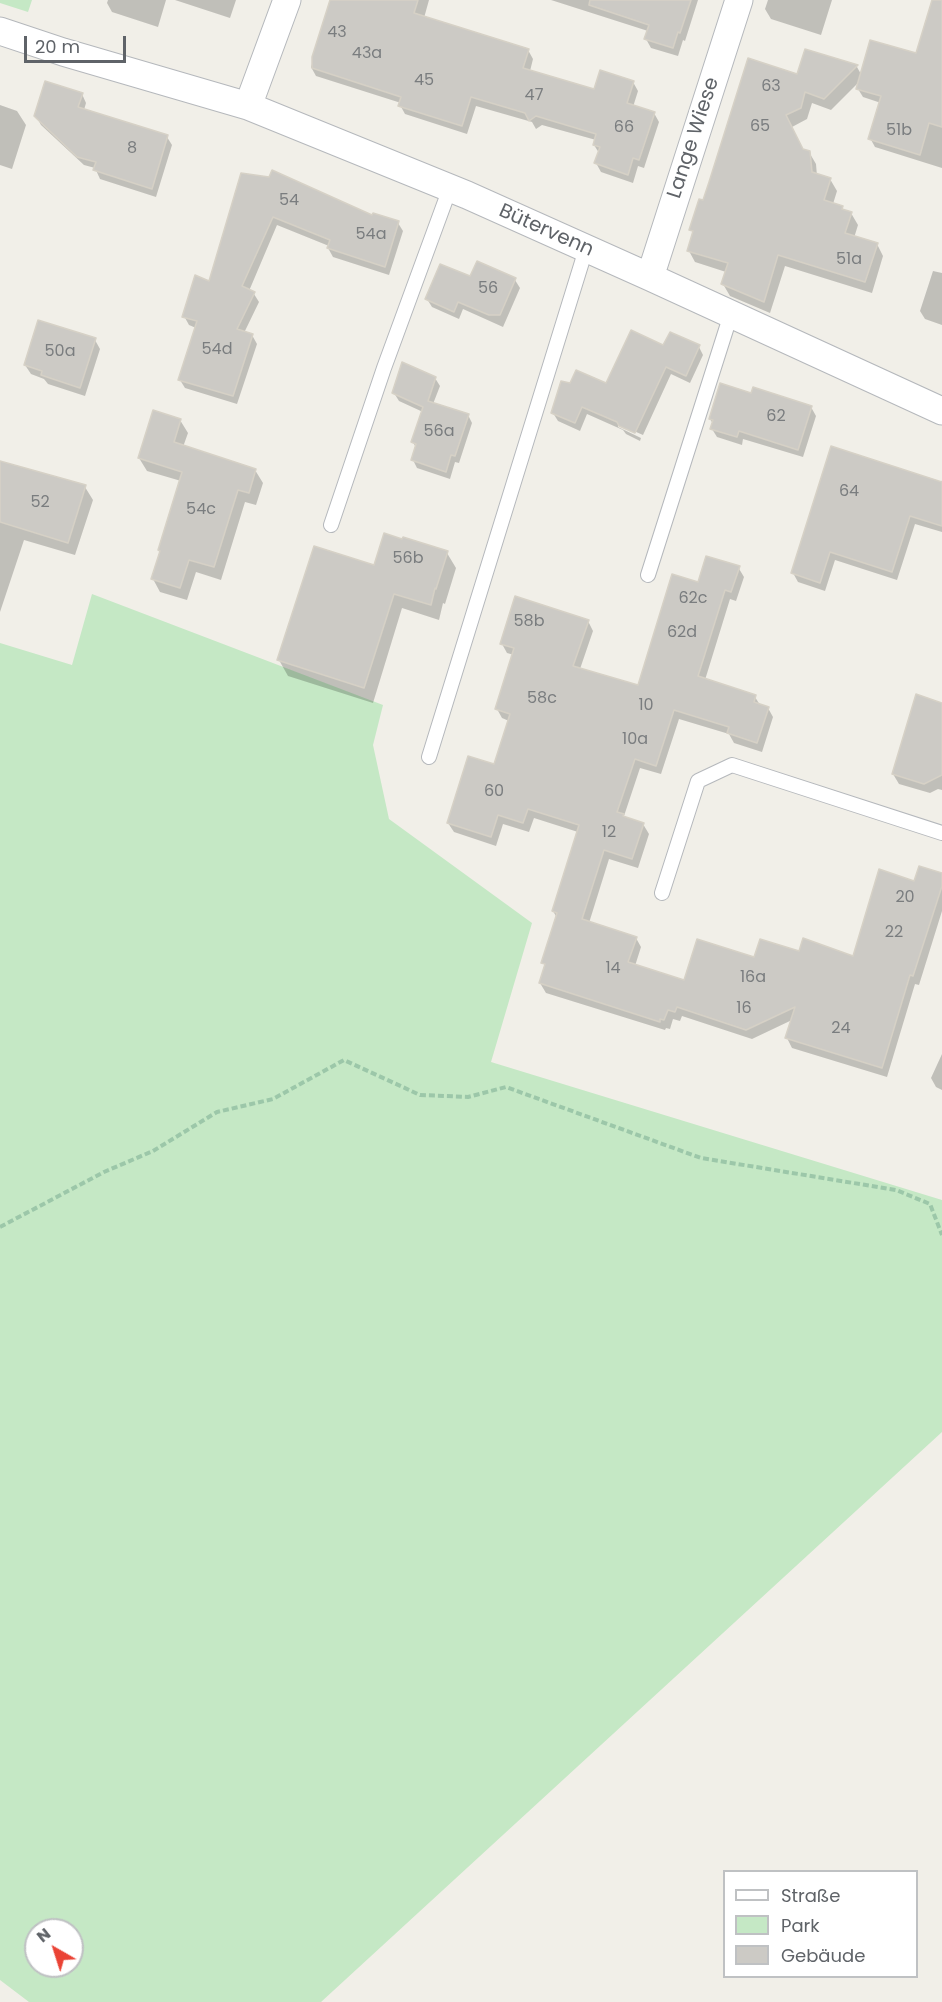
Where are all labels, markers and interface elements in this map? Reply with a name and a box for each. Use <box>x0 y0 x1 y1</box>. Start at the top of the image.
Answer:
house number: 43 <box>327 23 347 43</box>
scale bar <box>27 24 129 62</box>
text: 20 m <box>35 34 80 59</box>
house number: 43a <box>352 44 382 64</box>
house number: 45 <box>414 71 434 91</box>
street label: Lange Wiese <box>663 74 725 202</box>
house number: 63 <box>761 77 781 97</box>
house number: 47 <box>525 86 543 106</box>
house number: 65 <box>750 117 770 137</box>
house number: 66 <box>614 118 634 138</box>
house number: 51b <box>886 121 912 141</box>
house number: 8 <box>127 139 137 159</box>
house number: 54 <box>279 191 299 211</box>
street label: Bütervenn <box>495 199 597 263</box>
house number: 54a <box>356 225 386 245</box>
house number: 51a <box>836 250 862 270</box>
house number: 56 <box>478 279 498 299</box>
house number: 54d <box>202 340 232 360</box>
house number: 50a <box>45 342 75 362</box>
house number: 62 <box>766 407 786 427</box>
house number: 56a <box>423 422 455 442</box>
house number: 64 <box>839 482 859 502</box>
house number: 52 <box>30 493 50 513</box>
house number: 54c <box>186 500 216 520</box>
house number: 56b <box>392 549 424 569</box>
house number: 62c <box>678 589 708 609</box>
house number: 58b <box>514 612 544 632</box>
house number: 62d <box>667 623 697 643</box>
house number: 58c <box>527 689 557 709</box>
house number: 10 <box>638 696 654 716</box>
house number: 10a <box>622 730 648 750</box>
house number: 60 <box>484 782 504 802</box>
house number: 12 <box>602 823 616 843</box>
house number: 20 <box>895 888 915 908</box>
house number: 22 <box>885 923 903 943</box>
house number: 14 <box>605 959 621 979</box>
house number: 16a <box>740 968 766 988</box>
house number: 16 <box>736 999 752 1019</box>
house number: 24 <box>831 1019 851 1039</box>
legend <box>723 1870 918 1978</box>
text: Straße <box>781 1883 840 1908</box>
text: Park <box>781 1913 820 1938</box>
north arrow <box>24 1918 84 1978</box>
text: N <box>32 1922 56 1948</box>
text: Gebäude <box>781 1943 865 1968</box>

